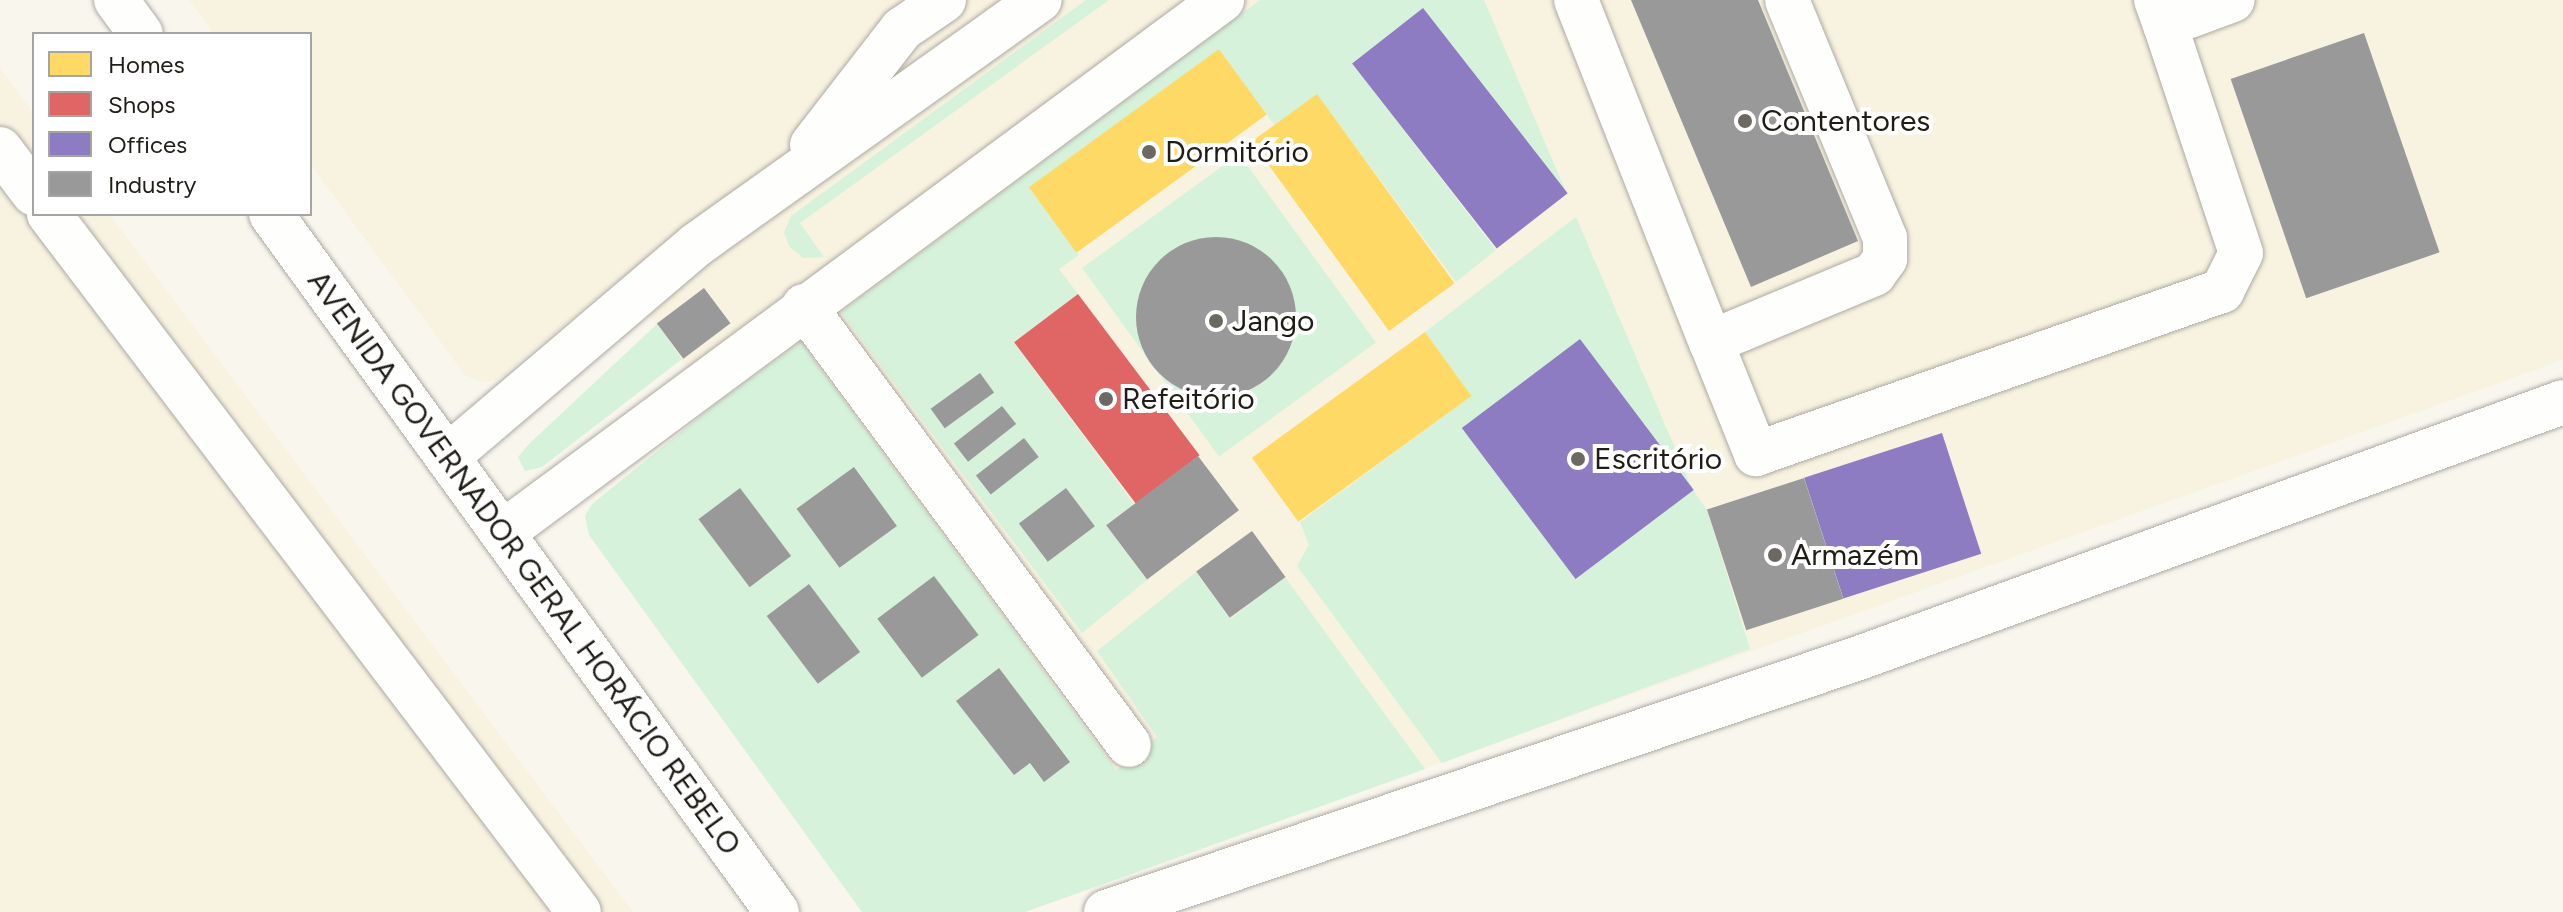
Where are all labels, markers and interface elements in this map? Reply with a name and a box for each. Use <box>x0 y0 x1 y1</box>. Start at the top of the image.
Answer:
legend <box>32 32 312 216</box>
text: Homes <box>108 50 185 79</box>
text: Shops <box>108 90 175 119</box>
place label: Contentores <box>1761 103 1930 139</box>
marker: Contentores <box>1736 112 1754 130</box>
text: Offices <box>108 130 187 159</box>
place label: Dormitório <box>1165 134 1309 170</box>
marker: Dormitório <box>1140 143 1158 161</box>
text: Industry <box>108 170 196 199</box>
street label: AVENIDA GOVERNADOR GERAL HORÁCIO REBELO <box>300 264 748 862</box>
place label: Jango <box>1232 303 1314 339</box>
marker: Jango <box>1207 312 1225 330</box>
place label: Refeitório <box>1122 381 1255 417</box>
marker: Refeitório <box>1097 390 1115 408</box>
place label: Escritório <box>1594 441 1722 477</box>
marker: Escritório <box>1569 450 1587 468</box>
place label: Armazém <box>1791 537 1919 573</box>
marker: Armazém <box>1766 546 1784 564</box>

